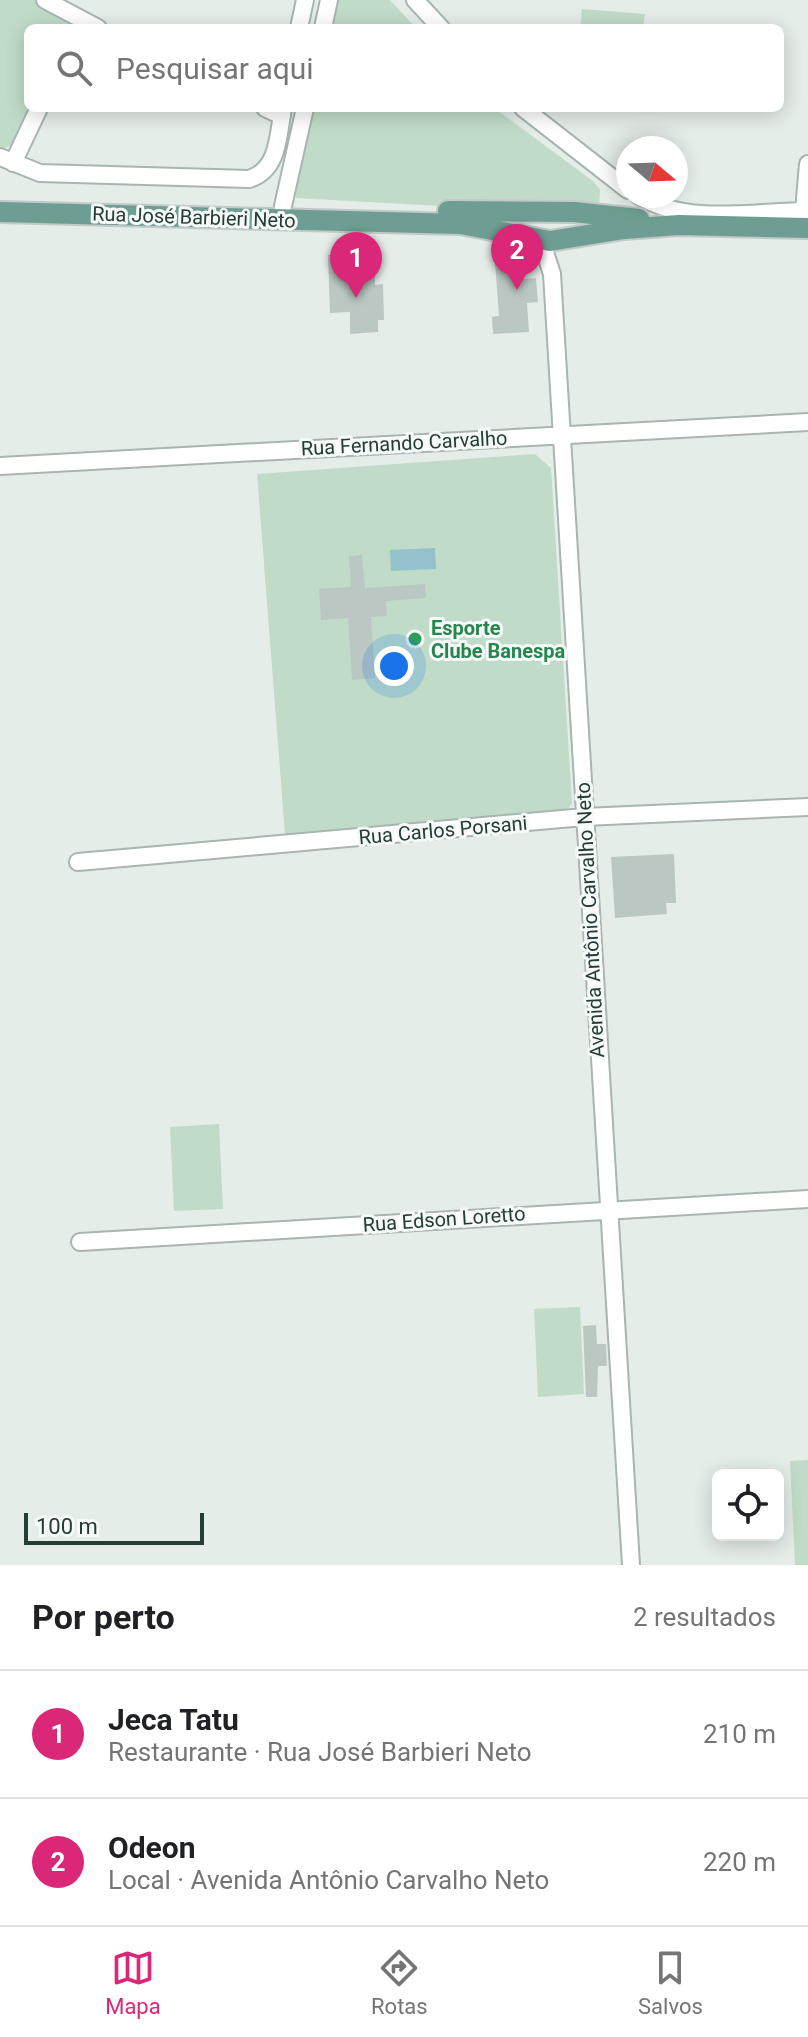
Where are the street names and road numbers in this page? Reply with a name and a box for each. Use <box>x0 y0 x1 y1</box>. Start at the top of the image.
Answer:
street label: Rua José Barbieri Neto <box>92 201 296 233</box>
street label: Rua Fernando Carvalho <box>300 426 508 460</box>
street label: Avenida Antônio Carvalho Neto <box>571 782 609 1058</box>
street label: Rua Carlos Porsani <box>358 811 528 849</box>
street label: Rua Edson Loretto <box>362 1201 526 1237</box>

